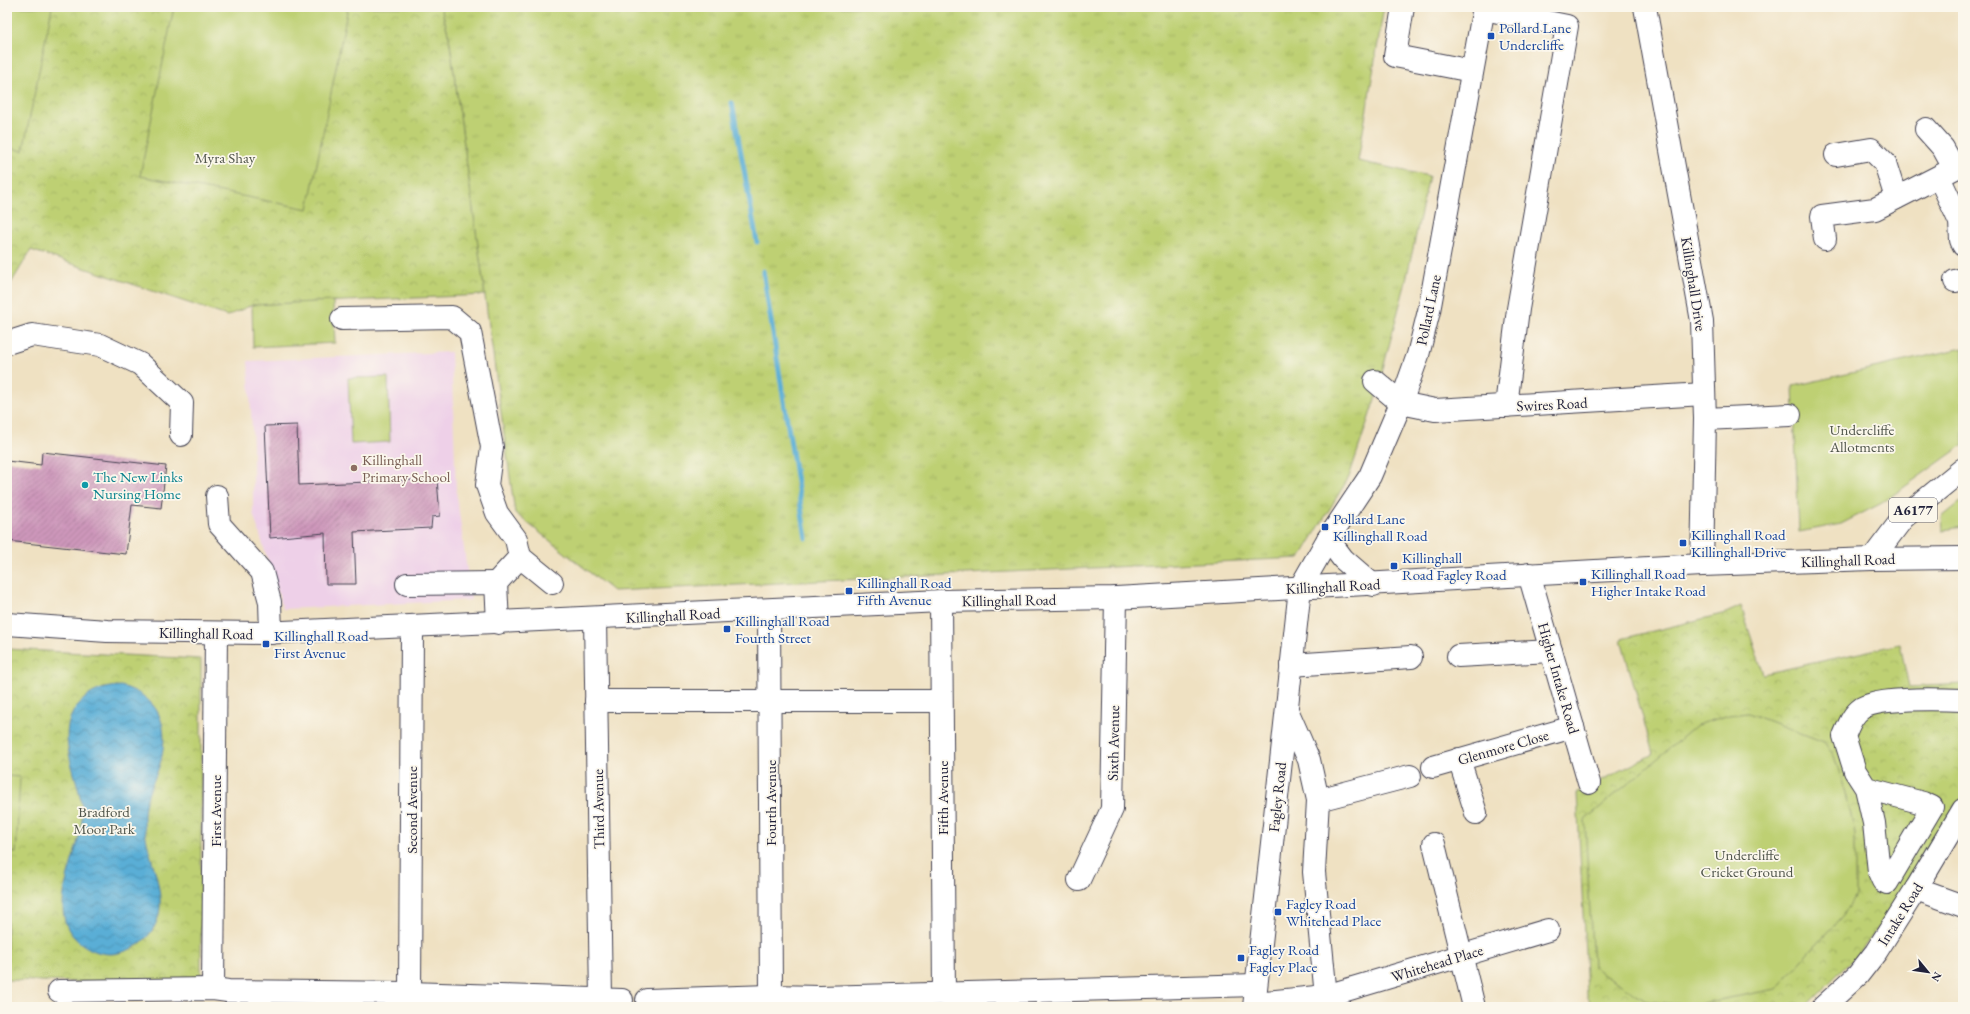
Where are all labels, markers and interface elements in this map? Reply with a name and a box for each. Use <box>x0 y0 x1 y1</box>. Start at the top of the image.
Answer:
place label: Pollard Lane Undercliffe <box>1499 18 1571 54</box>
marker: Pollard Lane Undercliffe <box>1486 31 1496 41</box>
park label: Myra Shay <box>195 148 256 167</box>
street label: Killinghall Drive <box>1677 236 1711 333</box>
street label: Pollard Lane <box>1411 273 1445 347</box>
street label: Swires Road <box>1516 393 1588 415</box>
park label: Undercliffe Allotments <box>1829 420 1895 456</box>
place label: Killinghall Primary School <box>362 450 451 486</box>
marker: Killinghall Primary School <box>349 463 359 473</box>
place label: The New Links Nursing Home <box>93 467 183 503</box>
marker: The New Links Nursing Home <box>80 480 90 490</box>
road number: A6177 <box>1889 498 1937 522</box>
place label: Pollard Lane Killinghall Road <box>1333 509 1428 545</box>
marker: Pollard Lane Killinghall Road <box>1320 522 1330 532</box>
place label: Killinghall Road Killinghall Drive <box>1691 525 1786 561</box>
marker: Killinghall Road Killinghall Drive <box>1678 538 1688 548</box>
place label: Killinghall Road Fagley Road <box>1402 548 1507 584</box>
street label: Killinghall Road <box>1800 549 1896 571</box>
marker: Killinghall Road Fagley Road <box>1389 561 1399 571</box>
place label: Killinghall Road Higher Intake Road <box>1591 564 1706 600</box>
place label: Killinghall Road Fifth Avenue <box>857 573 952 609</box>
street label: Killinghall Road <box>1285 574 1381 598</box>
marker: Killinghall Road Higher Intake Road <box>1578 577 1588 587</box>
marker: Killinghall Road Fifth Avenue <box>844 586 854 596</box>
street label: Killinghall Road <box>962 590 1057 610</box>
street label: Killinghall Road <box>625 603 721 627</box>
place label: Killinghall Road Fourth Street <box>735 611 830 647</box>
street label: Higher Intake Road <box>1534 620 1584 736</box>
street label: Killinghall Road <box>159 623 254 643</box>
marker: Killinghall Road Fourth Street <box>722 624 732 634</box>
place label: Killinghall Road First Avenue <box>274 626 369 662</box>
marker: Killinghall Road First Avenue <box>261 639 271 649</box>
street label: Sixth Avenue <box>1103 705 1123 781</box>
street label: Glenmore Close <box>1455 725 1551 769</box>
street label: Fourth Avenue <box>761 760 780 846</box>
street label: Fifth Avenue <box>933 761 952 835</box>
street label: Fagley Road <box>1264 761 1290 833</box>
street label: Second Avenue <box>402 766 421 854</box>
street label: Third Avenue <box>588 769 608 849</box>
street label: First Avenue <box>206 775 225 847</box>
park label: Bradford Moor Park <box>73 802 136 838</box>
park label: Undercliffe Cricket Ground <box>1701 845 1794 881</box>
street label: Intake Road <box>1873 879 1927 949</box>
place label: Fagley Road Whitehead Place <box>1286 894 1382 930</box>
marker: Fagley Road Whitehead Place <box>1273 907 1283 917</box>
place label: Fagley Road Fagley Place <box>1249 940 1320 976</box>
street label: Whitehead Place <box>1389 940 1486 986</box>
north arrow <box>1908 952 1948 992</box>
marker: Fagley Road Fagley Place <box>1236 953 1246 963</box>
text: N <box>1928 970 1945 984</box>

